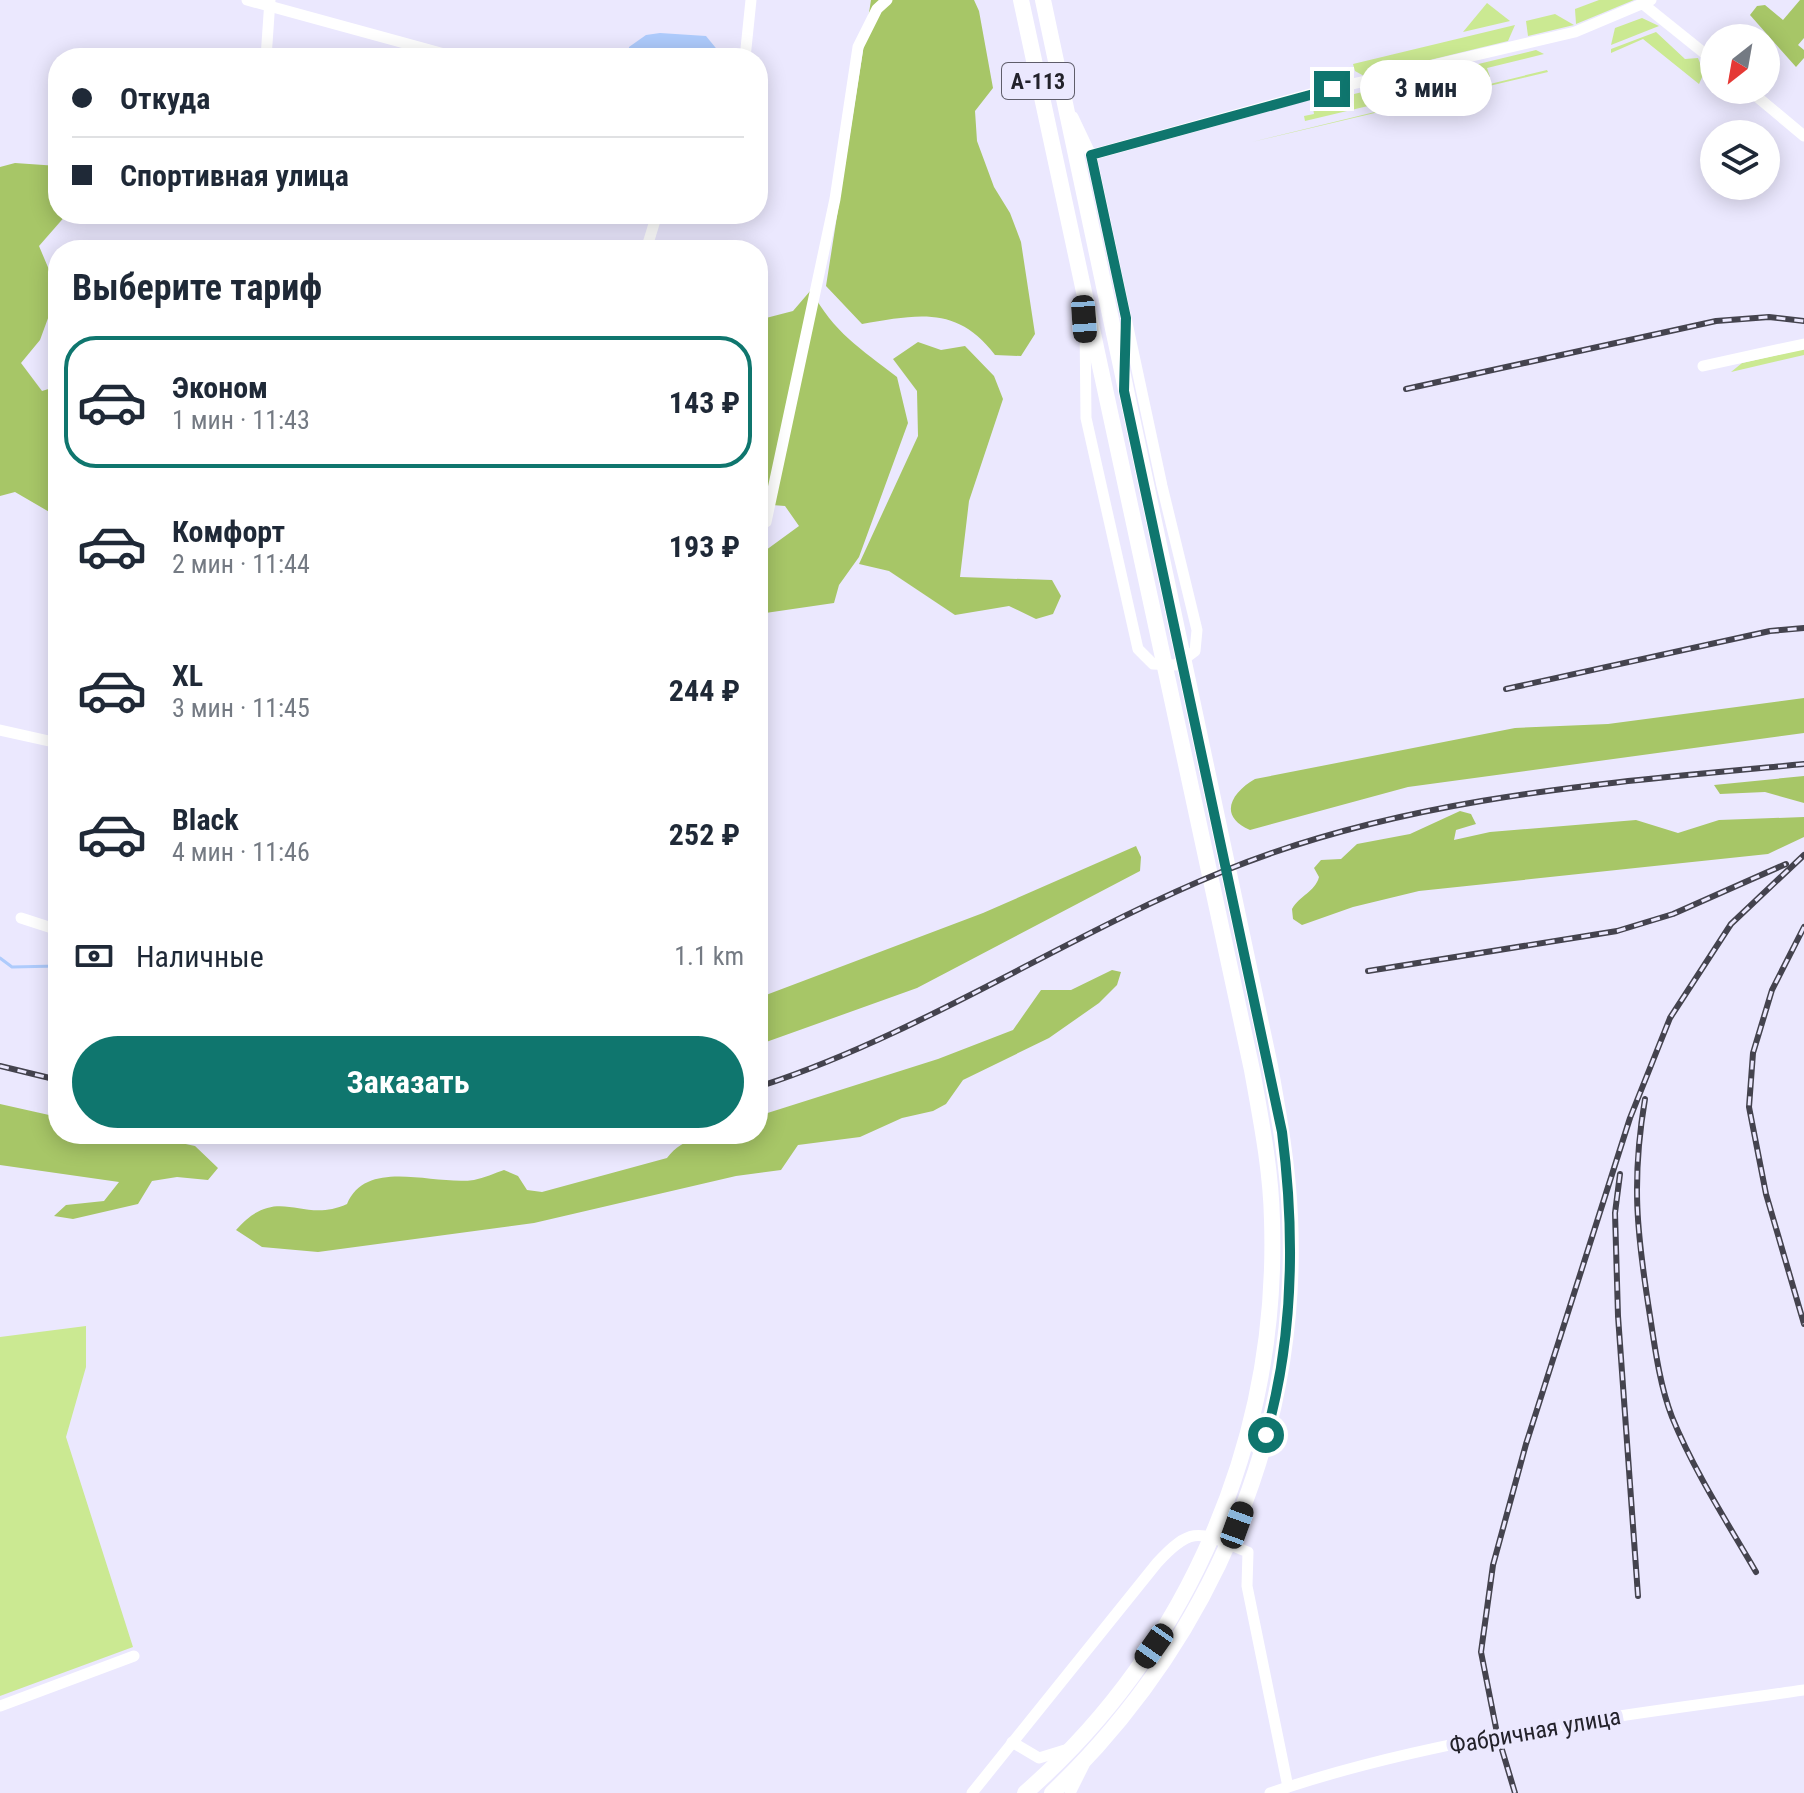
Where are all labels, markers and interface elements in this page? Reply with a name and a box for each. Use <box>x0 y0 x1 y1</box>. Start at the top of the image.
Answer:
north arrow <box>1700 24 1780 104</box>
map controls <box>1700 24 1780 200</box>
callout: 3 мин <box>1360 61 1492 117</box>
road number: А-113 <box>1002 63 1074 99</box>
route end <box>1314 71 1350 107</box>
text: 3 мин <box>1395 73 1457 103</box>
text: Откуда <box>120 81 210 116</box>
button: layers <box>1700 120 1780 200</box>
text: Спортивная улица <box>120 158 349 193</box>
text: Выберите тариф <box>72 267 322 309</box>
car <box>1070 294 1098 344</box>
icon: car <box>76 366 148 438</box>
text: Эконом <box>172 370 268 405</box>
text: 143 ₽ <box>669 385 740 420</box>
text: 1 мин · 11:43 <box>172 405 310 435</box>
icon: car <box>76 510 148 582</box>
text: Комфорт <box>172 514 285 549</box>
text: 193 ₽ <box>669 529 740 564</box>
text: 2 мин · 11:44 <box>172 549 310 579</box>
icon: car <box>76 654 148 726</box>
text: XL <box>172 658 203 693</box>
text: 244 ₽ <box>669 673 740 708</box>
text: 3 мин · 11:45 <box>172 693 310 723</box>
icon: car <box>76 798 148 870</box>
text: Black <box>172 802 239 837</box>
text: 252 ₽ <box>669 817 740 852</box>
text: 4 мин · 11:46 <box>172 837 310 867</box>
icon: cash <box>72 934 116 978</box>
text: Наличные <box>136 939 264 974</box>
text: 1.1 km <box>674 941 744 971</box>
button: Заказать <box>72 1036 744 1128</box>
route start <box>1248 1417 1284 1453</box>
car <box>1218 1498 1256 1552</box>
car <box>1130 1619 1178 1673</box>
street label: Фабричная улица <box>1447 1702 1623 1760</box>

